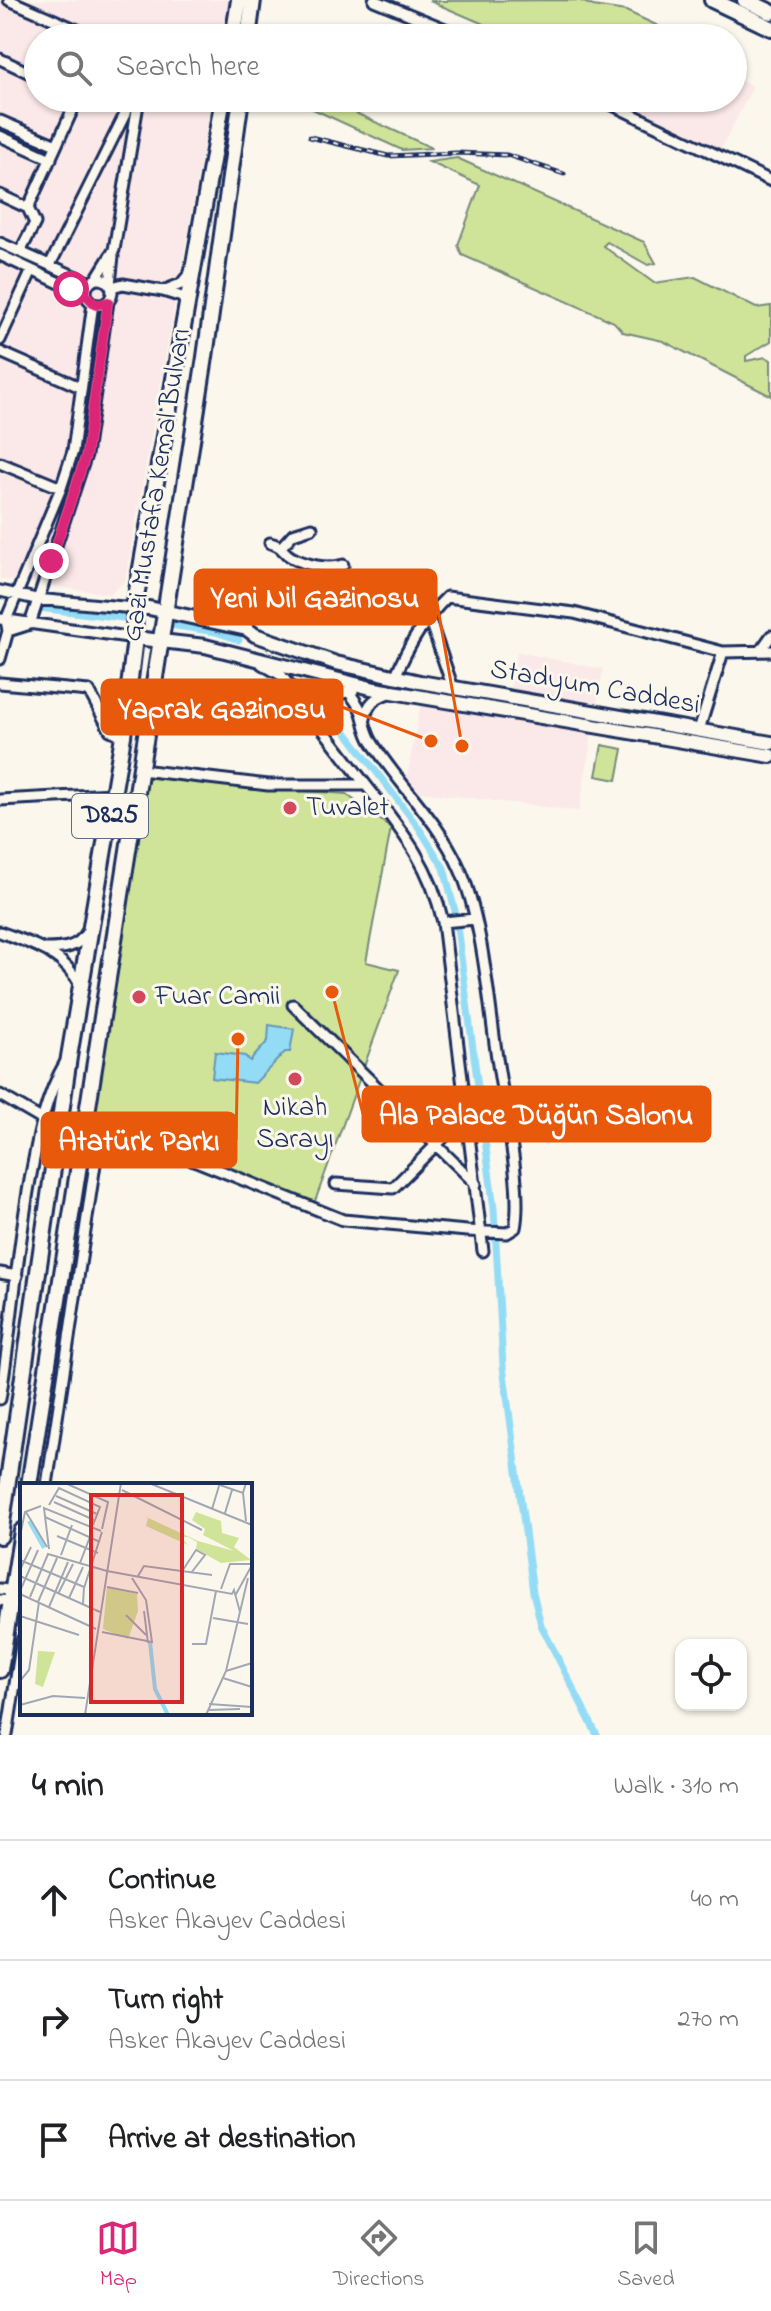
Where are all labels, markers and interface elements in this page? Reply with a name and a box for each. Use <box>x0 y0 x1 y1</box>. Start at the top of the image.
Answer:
search box <box>24 24 747 112</box>
icon: search <box>52 46 96 90</box>
text: Search here <box>116 46 260 90</box>
route start <box>53 271 89 307</box>
street label: Gazi Mustafa Kemal Bulvarı <box>113 325 203 645</box>
route end <box>33 543 69 579</box>
callout: Yeni Nil Gazinosu <box>195 570 436 624</box>
text: Yeni Nil Gazinosu <box>210 578 419 622</box>
street label: Stadyum Caddesi <box>487 649 703 727</box>
callout: Yaprak Gazinosu <box>102 680 342 734</box>
text: Yaprak Gazinosu <box>117 689 326 733</box>
place label: Tuvalet <box>306 788 389 829</box>
road number: D825 <box>72 794 148 838</box>
marker: Tuvalet <box>281 799 299 817</box>
place label: Fuar Camii <box>154 977 280 1018</box>
marker: Fuar Camii <box>130 988 148 1006</box>
marker: Nikah Sarayı <box>286 1070 304 1088</box>
callout: Ala Palace Düğün Salonu <box>363 1087 710 1141</box>
place label: Nikah Sarayı <box>256 1088 334 1161</box>
text: Ala Palace Düğün Salonu <box>379 1095 693 1140</box>
callout: Atatürk Parkı <box>42 1113 236 1167</box>
text: Atatürk Parkı <box>58 1121 220 1165</box>
inset map <box>20 1483 252 1715</box>
map controls <box>675 1639 747 1711</box>
button: locate <box>675 1639 747 1711</box>
text: 4 min <box>32 1762 104 1812</box>
text: Walk · 310 m <box>614 1768 739 1806</box>
text: Continue <box>108 1859 216 1903</box>
icon: ahead <box>32 1878 76 1922</box>
text: 40 m <box>690 1881 739 1919</box>
text: Asker Akayev Caddesi <box>108 1903 346 1941</box>
text: Turn right <box>108 1979 223 2023</box>
icon: right <box>32 1998 76 2042</box>
text: 270 m <box>677 2001 739 2039</box>
text: Asker Akayev Caddesi <box>108 2023 346 2061</box>
icon: arrive <box>32 2118 76 2162</box>
text: Arrive at destination <box>108 2118 356 2162</box>
tab: Map <box>96 2216 140 2296</box>
tab: Directions <box>333 2216 424 2296</box>
tab: Saved <box>617 2216 675 2296</box>

